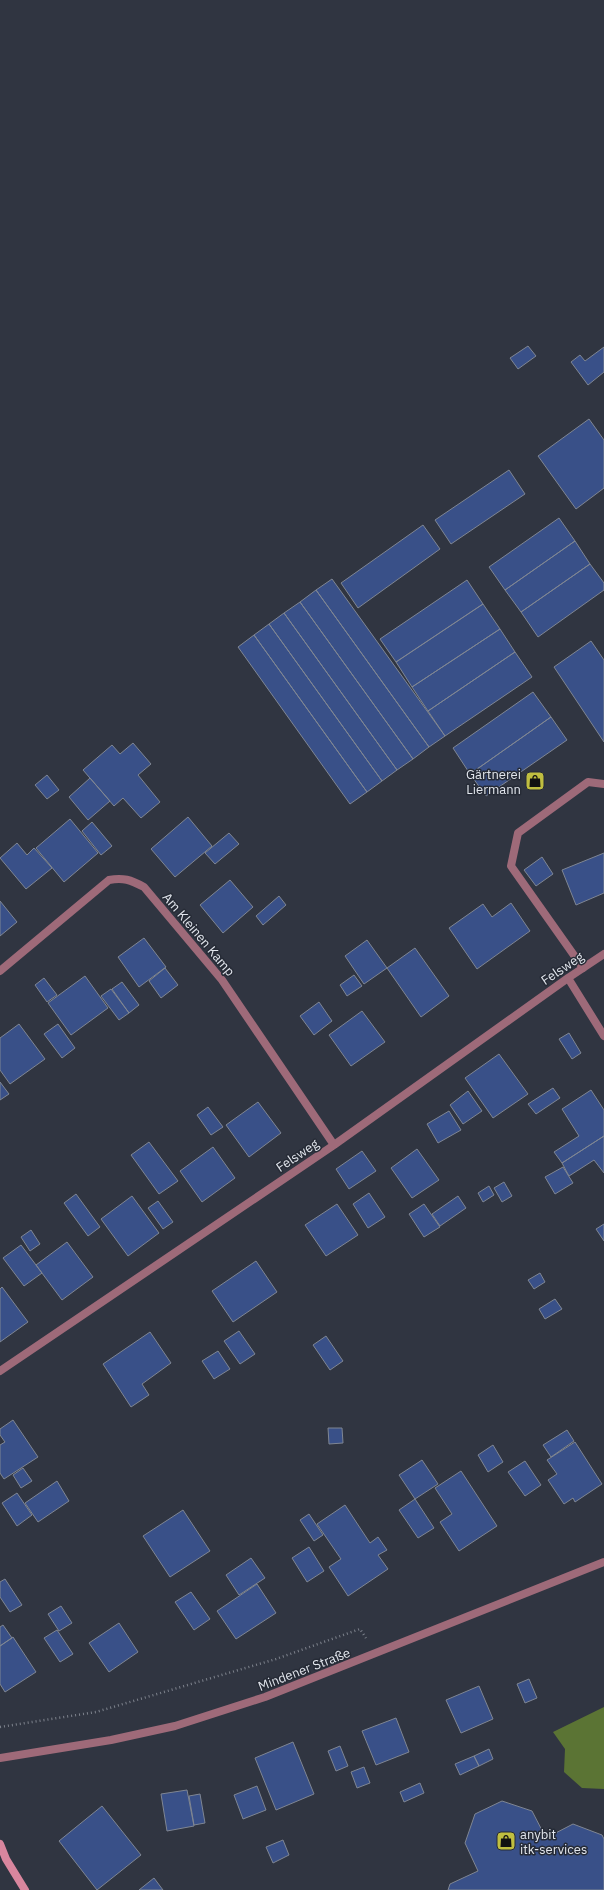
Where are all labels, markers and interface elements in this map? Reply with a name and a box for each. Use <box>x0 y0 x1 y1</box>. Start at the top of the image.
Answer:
place label: Gärtnerei Liermann <box>466 766 521 798</box>
shop icon: Gärtnerei Liermann <box>524 770 546 792</box>
street label: Am Kleinen Kamp <box>159 889 238 980</box>
street label: Felsweg <box>538 948 587 989</box>
street label: Felsweg <box>273 1135 322 1176</box>
street label: Mindener Straße <box>256 1644 353 1695</box>
place label: anybit itk-services <box>520 1826 587 1858</box>
shop icon: anybit itk-services <box>495 1830 517 1852</box>

